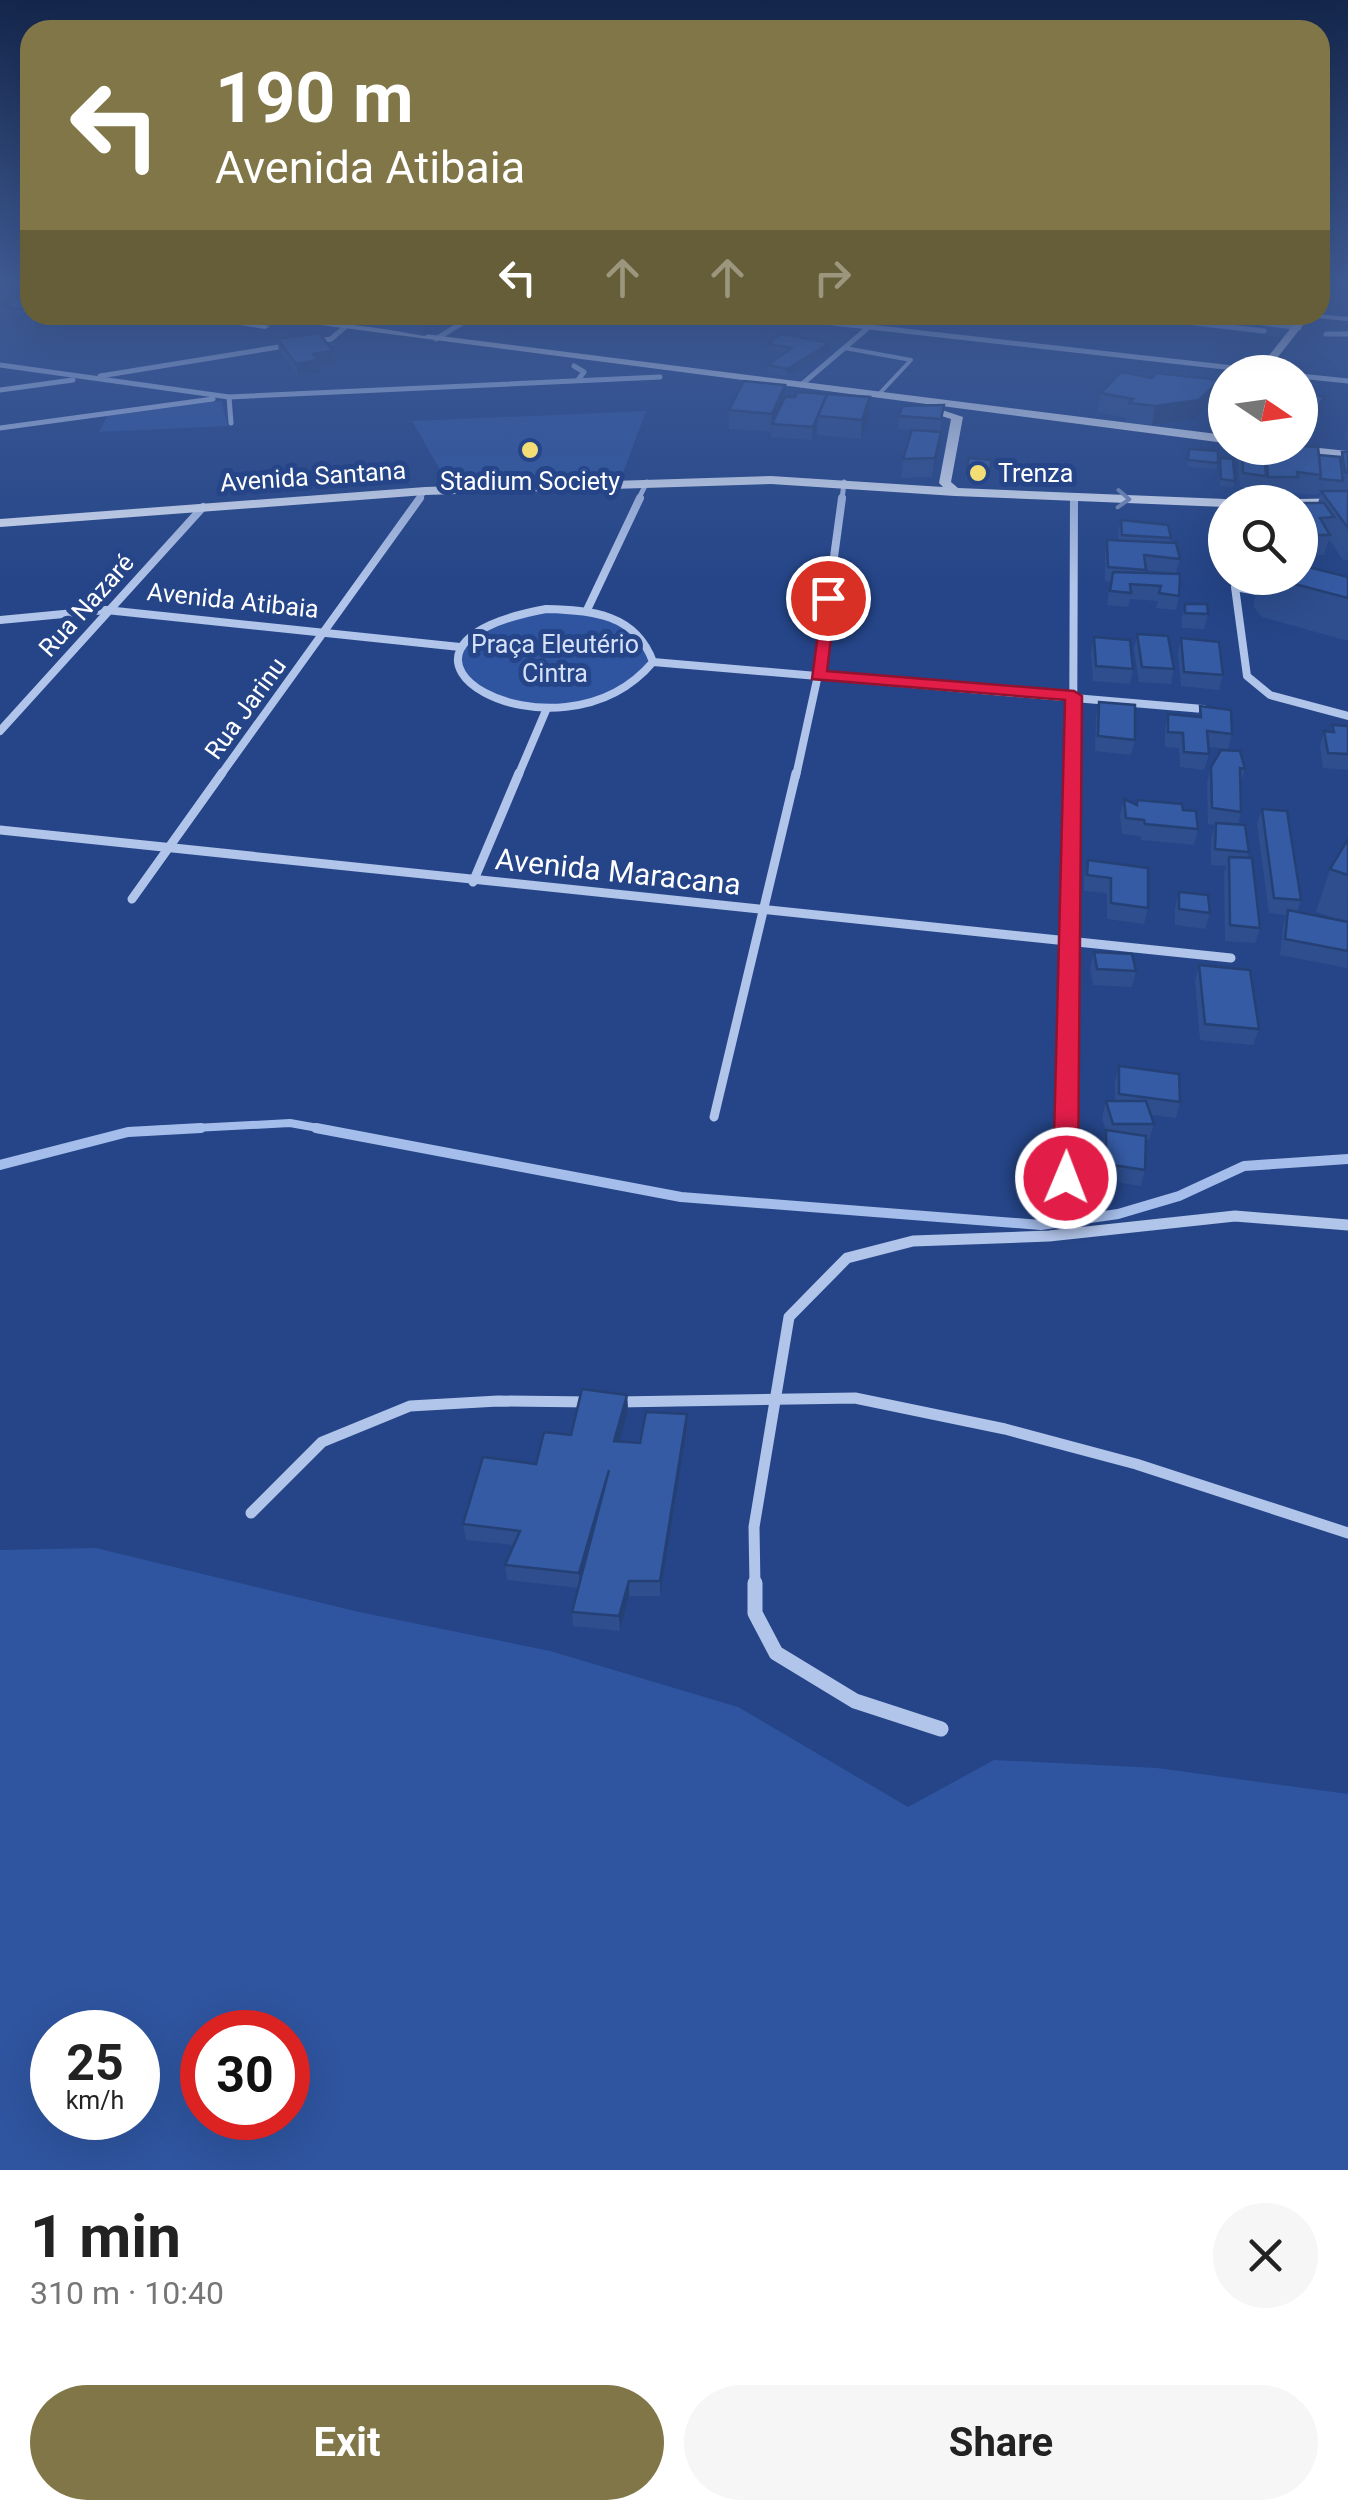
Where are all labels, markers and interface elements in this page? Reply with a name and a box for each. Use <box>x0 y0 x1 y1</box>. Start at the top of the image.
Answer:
text: 190 m <box>215 57 414 139</box>
icon: left <box>50 60 180 190</box>
text: Avenida Atibaia <box>215 141 525 194</box>
icon: left <box>490 250 545 305</box>
icon: ahead <box>595 250 650 305</box>
icon: ahead <box>700 250 755 305</box>
icon: right <box>805 250 860 305</box>
north arrow <box>1208 355 1318 465</box>
map controls <box>1208 355 1318 595</box>
marker: Stadium Society <box>519 439 541 461</box>
street label: Avenida Santana <box>219 456 407 497</box>
place label: Trenza <box>998 459 1073 488</box>
marker: Trenza <box>967 462 989 484</box>
place label: Stadium Society <box>440 467 620 496</box>
button: search <box>1208 485 1318 595</box>
one-way arrow <box>1115 489 1131 510</box>
street label: Rua Nazaré <box>33 548 140 663</box>
pin <box>786 556 871 641</box>
icon: arrive <box>801 571 856 626</box>
street label: Avenida Atibaia <box>146 577 320 624</box>
park label: Praça Eleutério Cintra <box>471 630 639 688</box>
street label: Rua Jarinu <box>199 652 292 765</box>
street label: Avenida Maracana <box>493 841 743 902</box>
position arrow <box>1014 1126 1118 1230</box>
speed limit sign: 30 <box>180 2010 310 2140</box>
text: 25 <box>66 2034 124 2092</box>
text: km/h <box>66 2086 124 2115</box>
text: 1 min <box>30 2201 181 2272</box>
button: close <box>1213 2203 1318 2308</box>
text: 310 m · 10:40 <box>30 2274 224 2312</box>
button: Exit <box>30 2385 664 2500</box>
button: Share <box>684 2385 1318 2500</box>

